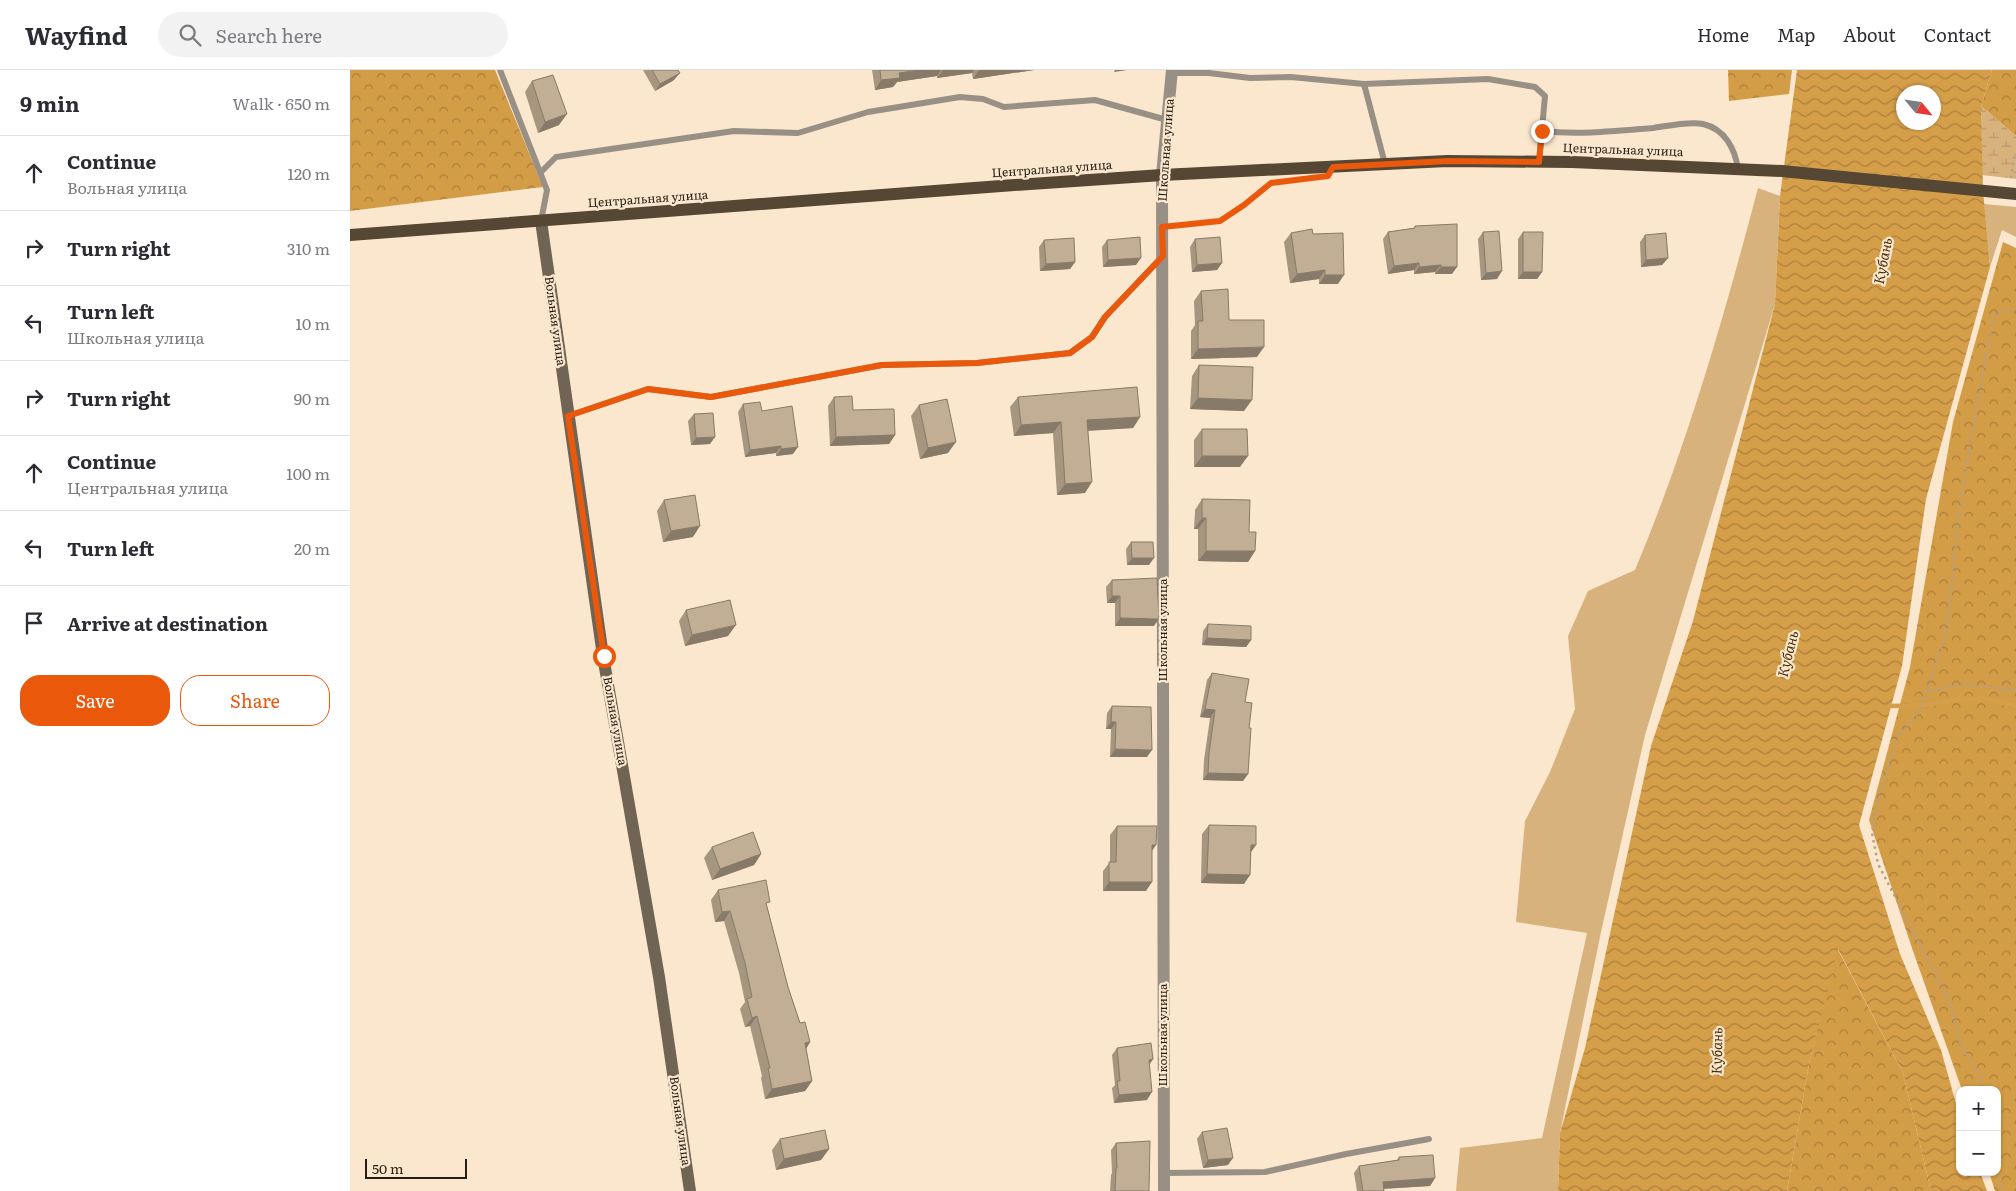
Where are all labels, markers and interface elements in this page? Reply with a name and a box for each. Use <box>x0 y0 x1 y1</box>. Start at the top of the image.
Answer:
search box <box>158 12 508 57</box>
text: Wayfind <box>25 17 128 52</box>
icon: search <box>176 21 204 49</box>
text: Search here <box>216 21 322 49</box>
text: Home <box>1697 21 1749 48</box>
text: Map <box>1777 21 1815 48</box>
text: About <box>1843 21 1896 48</box>
text: Contact <box>1924 21 1991 48</box>
north arrow <box>1896 85 1941 130</box>
text: 9 min <box>20 87 80 118</box>
text: Walk · 650 m <box>233 91 330 115</box>
street label: Школьная улица <box>1152 97 1178 202</box>
route end <box>1531 120 1554 143</box>
street label: Центральная улица <box>1562 138 1684 160</box>
text: Continue <box>67 147 156 175</box>
street label: Центральная улица <box>991 155 1113 181</box>
icon: ahead <box>20 159 48 187</box>
text: 120 m <box>287 161 330 185</box>
text: Вольная улица <box>67 175 187 199</box>
street label: Центральная улица <box>587 185 709 211</box>
icon: right <box>20 234 48 262</box>
text: Turn right <box>67 234 171 262</box>
water label: Кубань <box>1868 235 1896 286</box>
text: 310 m <box>287 236 330 260</box>
street label: Вольная улица <box>541 275 571 367</box>
text: Turn left <box>67 297 154 325</box>
icon: left <box>20 309 48 337</box>
text: 10 m <box>296 311 330 335</box>
text: Школьная улица <box>67 325 204 349</box>
icon: right <box>20 384 48 412</box>
text: Turn right <box>67 384 171 412</box>
text: 90 m <box>294 386 330 410</box>
text: Continue <box>67 447 156 475</box>
icon: ahead <box>20 459 48 487</box>
text: 100 m <box>286 461 330 485</box>
text: Центральная улица <box>67 475 228 499</box>
icon: left <box>20 534 48 562</box>
text: Turn left <box>67 534 154 562</box>
text: 20 m <box>294 536 330 560</box>
street label: Школьная улица <box>1153 578 1171 681</box>
icon: arrive <box>20 609 48 637</box>
text: Arrive at destination <box>67 609 268 637</box>
water label: Кубань <box>1772 628 1803 679</box>
route start <box>593 645 616 668</box>
button: Save <box>20 675 170 726</box>
button: Share <box>180 675 330 726</box>
street label: Вольная улица <box>599 675 633 767</box>
street label: Школьная улица <box>1153 983 1171 1086</box>
water label: Кубань <box>1706 1027 1726 1075</box>
street label: Вольная улица <box>666 1075 696 1167</box>
map controls <box>1956 1086 2001 1176</box>
button: + <box>1956 1086 2001 1131</box>
button: − <box>1956 1131 2001 1176</box>
scale bar <box>365 1156 468 1179</box>
text: 50 m <box>372 1158 404 1178</box>

